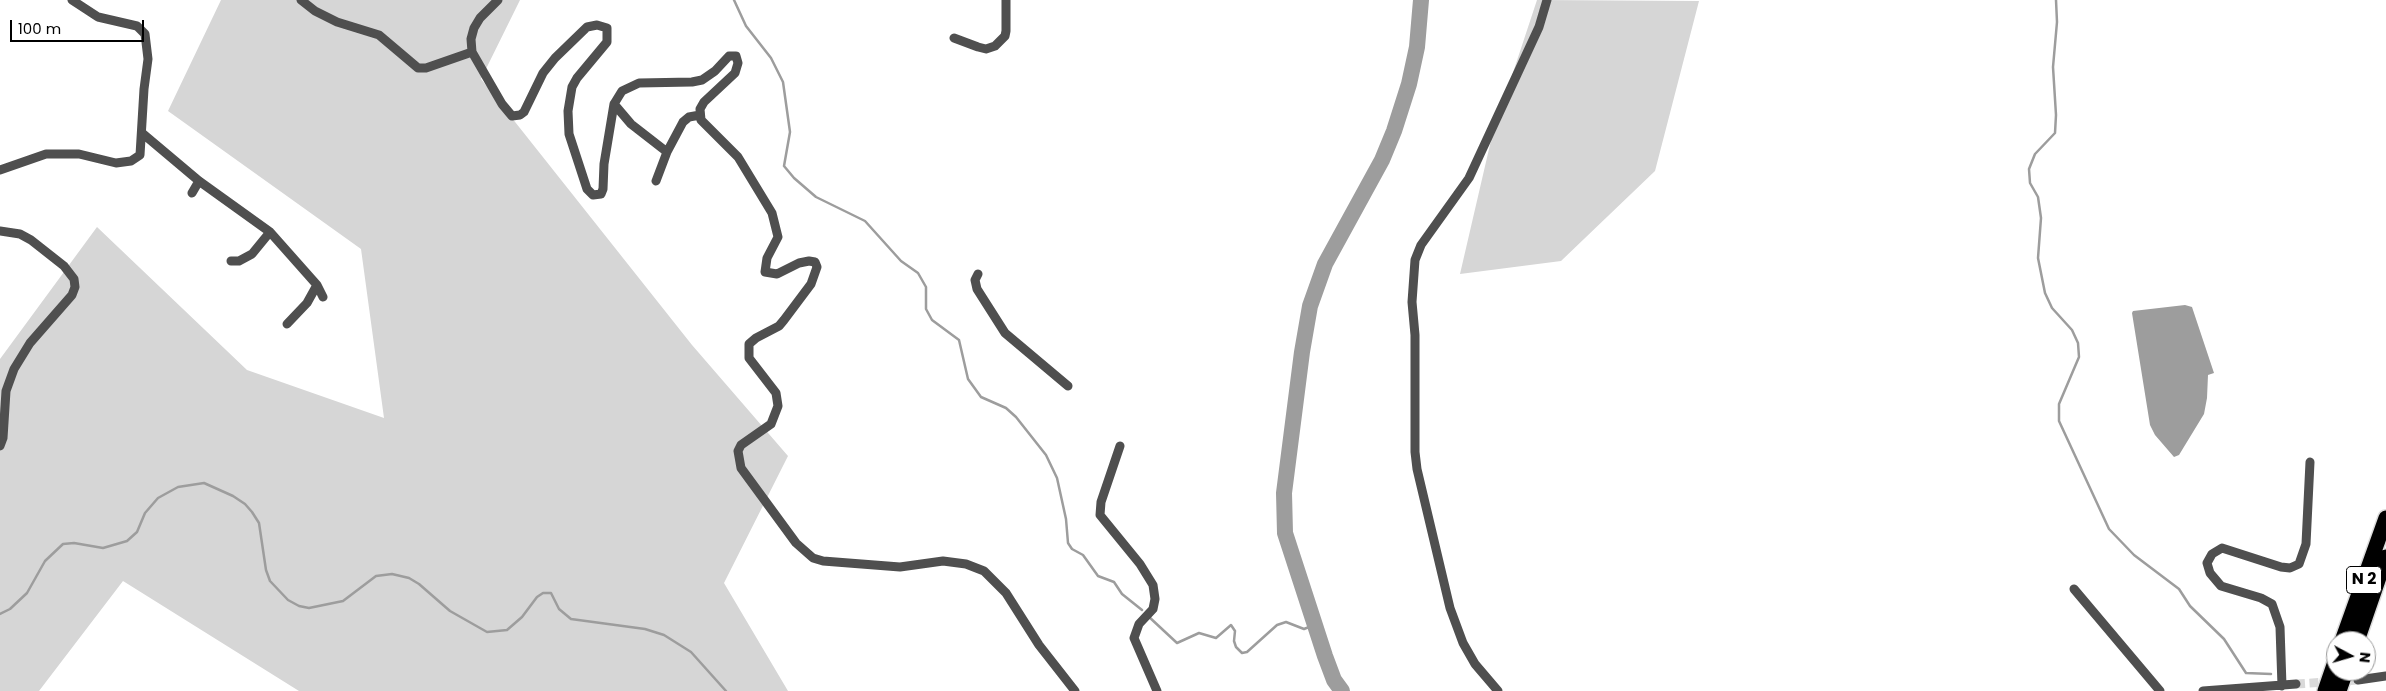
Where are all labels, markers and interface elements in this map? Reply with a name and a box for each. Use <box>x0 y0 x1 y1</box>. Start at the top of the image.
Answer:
scale bar <box>12 10 146 42</box>
text: 100 m <box>18 18 61 39</box>
road number: N 2 <box>2346 566 2382 594</box>
north arrow <box>2326 631 2376 681</box>
text: N <box>2354 651 2375 664</box>

